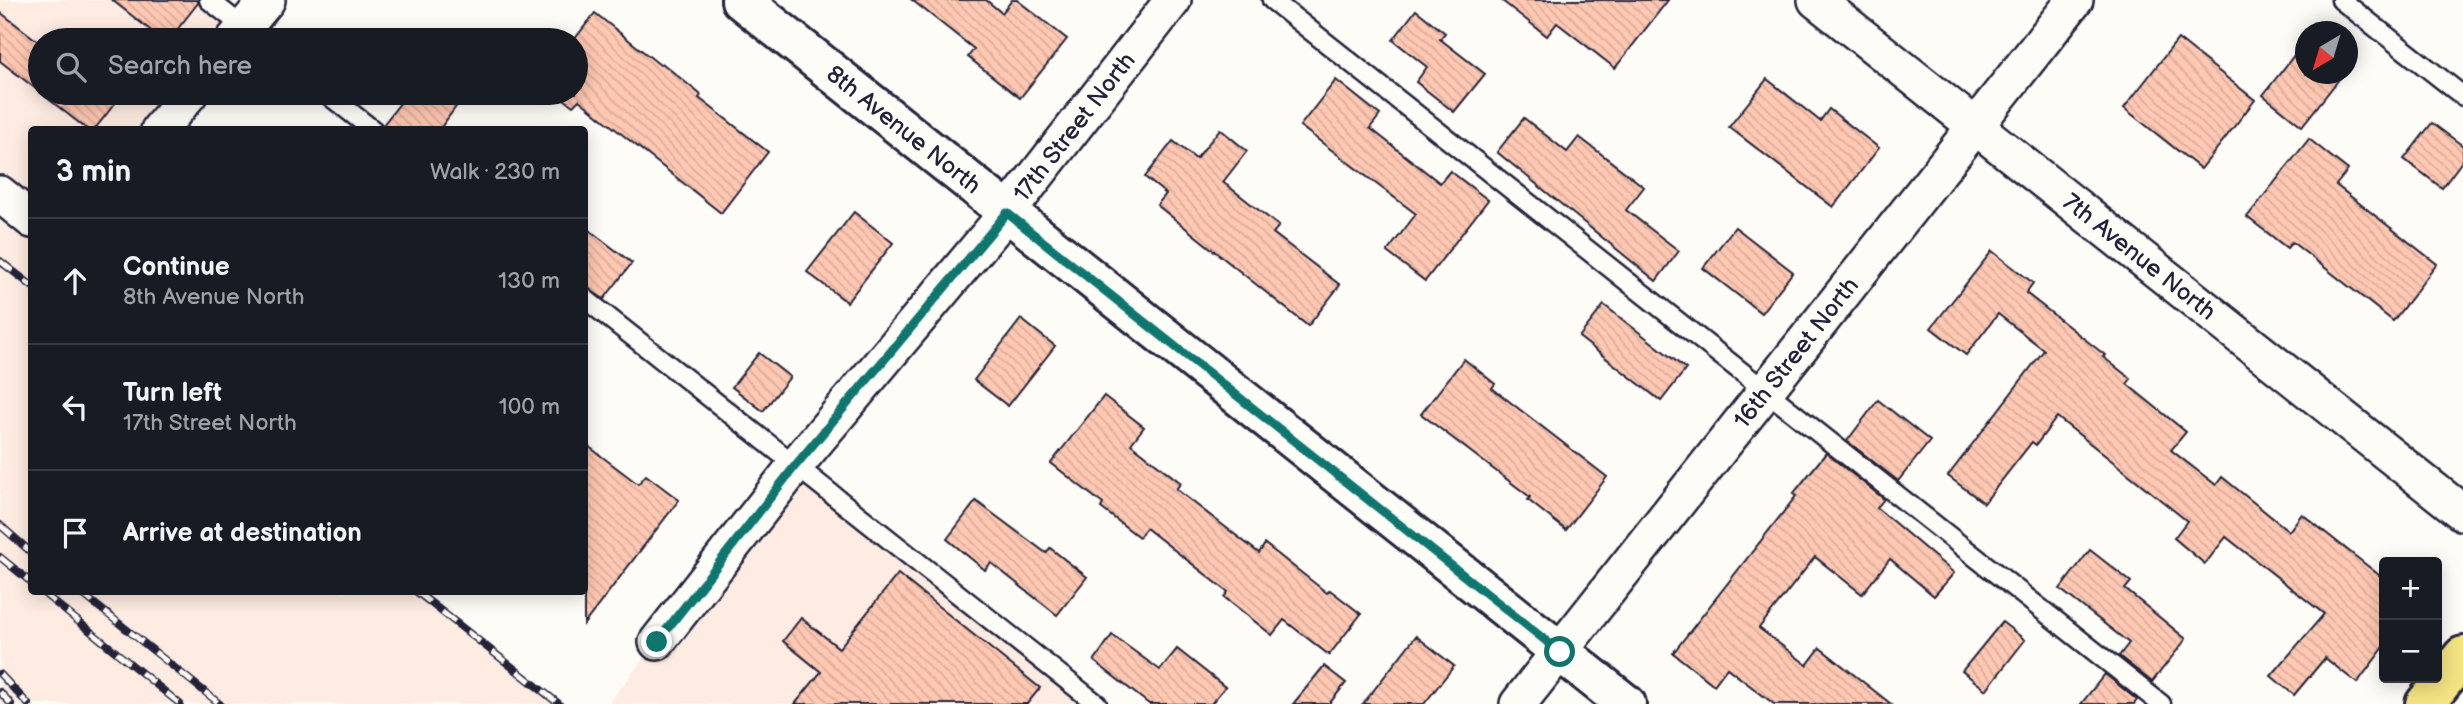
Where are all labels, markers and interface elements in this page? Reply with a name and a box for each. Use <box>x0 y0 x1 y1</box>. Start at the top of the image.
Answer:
north arrow <box>2295 21 2358 84</box>
search box <box>28 28 588 105</box>
street label: 17th Street North <box>1007 46 1141 207</box>
icon: search <box>52 48 90 86</box>
text: Search here <box>108 51 252 82</box>
street label: 8th Avenue North <box>821 59 987 200</box>
text: 3 min <box>56 154 131 190</box>
text: Walk · 230 m <box>430 158 560 186</box>
street label: 7th Avenue North <box>2057 187 2222 326</box>
text: Continue <box>123 252 230 283</box>
icon: ahead <box>56 262 94 300</box>
text: 130 m <box>498 267 560 295</box>
street label: 16th Street North <box>1727 271 1865 434</box>
text: 8th Avenue North <box>123 283 305 311</box>
text: Turn left <box>123 378 222 409</box>
icon: left <box>56 388 94 426</box>
text: 100 m <box>499 393 560 421</box>
text: 17th Street North <box>123 409 297 437</box>
icon: arrive <box>56 514 94 552</box>
text: Arrive at destination <box>123 518 362 549</box>
map controls <box>2379 557 2442 683</box>
button: + <box>2379 557 2442 620</box>
button: − <box>2379 620 2442 683</box>
route end <box>641 626 672 657</box>
route start <box>1544 636 1575 667</box>

